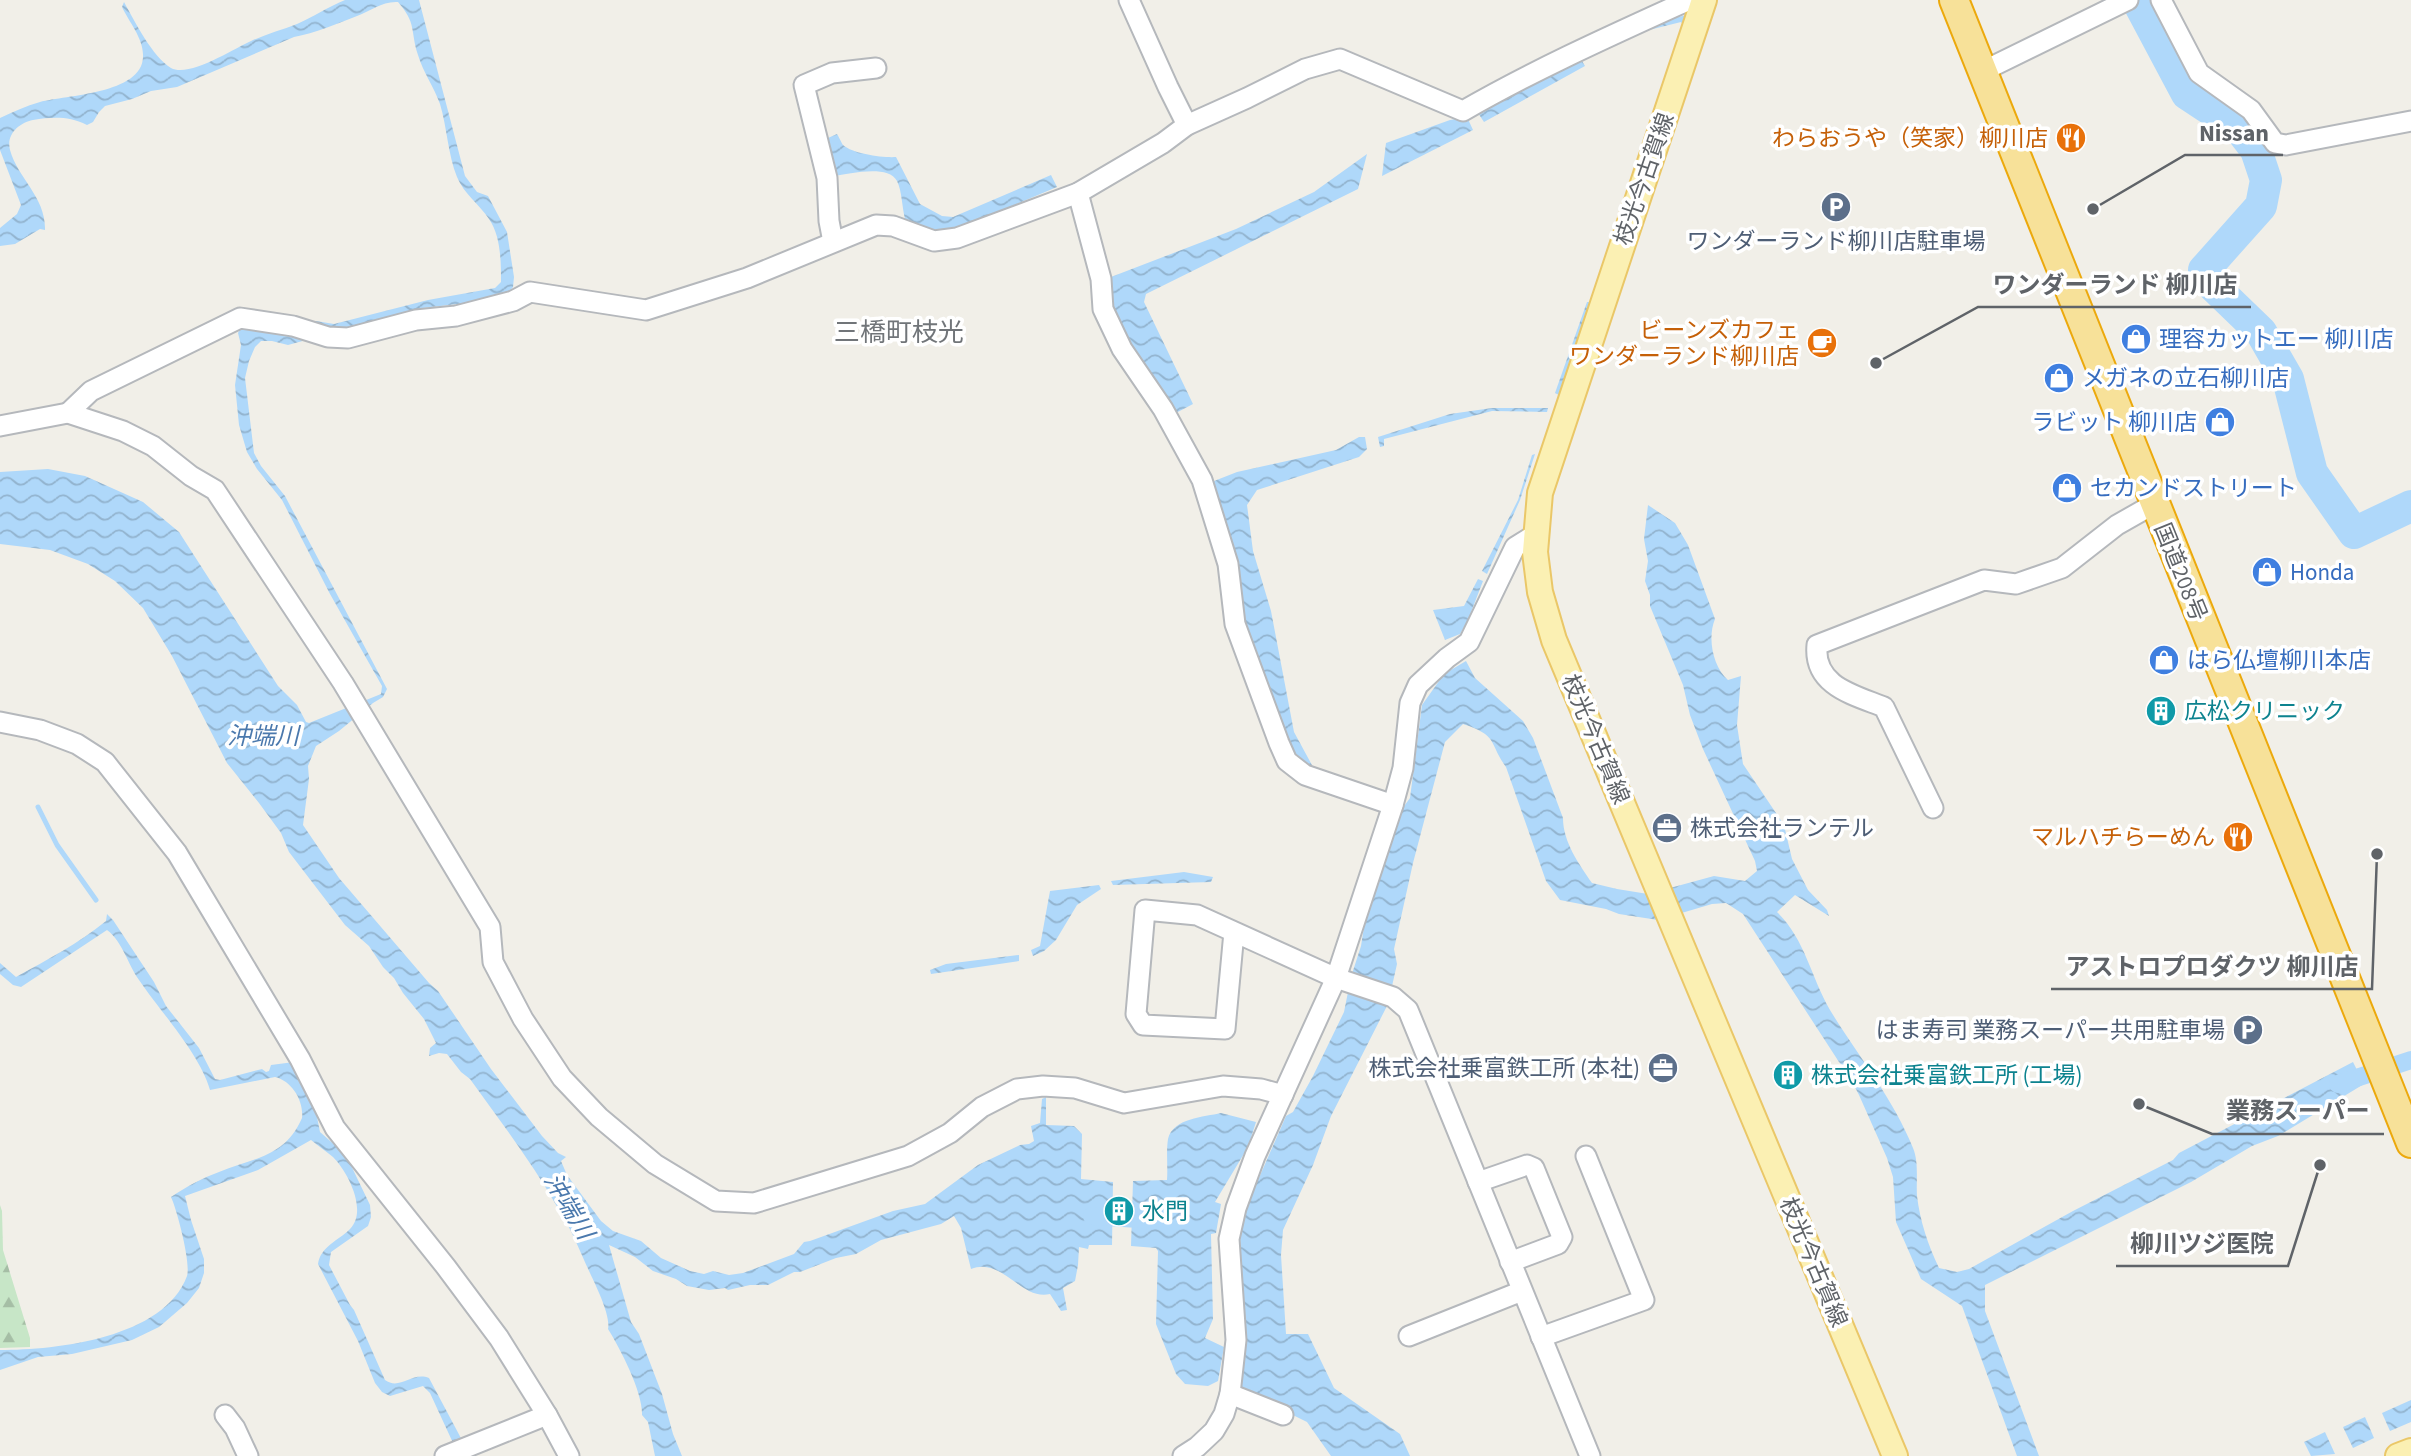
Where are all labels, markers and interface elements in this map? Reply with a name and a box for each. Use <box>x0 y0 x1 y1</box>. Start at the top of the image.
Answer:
street label: 枝光今古賀線 <box>1606 109 1683 250</box>
callout: Nissan <box>2185 110 2283 155</box>
text: Nissan <box>2199 116 2269 151</box>
restaurant icon: わらおうや（笑家）柳川店 <box>2054 121 2088 155</box>
place label: わらおうや（笑家）柳川店 <box>1772 122 2048 155</box>
parking icon: ワンダーランド柳川店駐車場 <box>1819 190 1853 224</box>
place label: ワンダーランド柳川店駐車場 <box>1687 225 1986 258</box>
callout: ワンダーランド 柳川店 <box>1978 262 2251 307</box>
text: ワンダーランド 柳川店 <box>1993 268 2237 303</box>
district label: 三橋町枝光 <box>834 314 964 351</box>
place label: ビーンズカフェ ワンダーランド柳川店 <box>1569 314 1799 373</box>
shop icon: 理容カットエー 柳川店 <box>2119 322 2153 356</box>
place label: 理容カットエー 柳川店 <box>2159 323 2394 356</box>
cafe icon: ビーンズカフェ ワンダーランド柳川店 <box>1805 326 1839 360</box>
shop icon: メガネの立石柳川店 <box>2042 361 2076 395</box>
place label: メガネの立石柳川店 <box>2082 362 2289 395</box>
shop icon: ラビット 柳川店 <box>2203 405 2237 439</box>
place label: ラビット 柳川店 <box>2031 406 2197 439</box>
shop icon: セカンドストリート <box>2050 471 2084 505</box>
place label: セカンドストリート <box>2090 472 2297 505</box>
street label: 国道208号 <box>2146 518 2215 626</box>
shop icon: Honda <box>2250 555 2284 589</box>
place label: Honda <box>2290 556 2354 589</box>
shop icon: はら仏壇柳川本店 <box>2147 643 2181 677</box>
place label: はら仏壇柳川本店 <box>2187 644 2371 677</box>
street label: 枝光今古賀線 <box>1553 669 1638 809</box>
building icon: 広松クリニック <box>2144 694 2178 728</box>
place label: 広松クリニック <box>2184 695 2345 728</box>
water label: 沖端川 <box>227 719 302 754</box>
office icon: 株式会社ランテル <box>1650 811 1684 845</box>
place label: 株式会社ランテル <box>1690 812 1874 845</box>
restaurant icon: マルハチらーめん <box>2221 820 2255 854</box>
place label: マルハチらーめん <box>2031 821 2215 854</box>
callout: アストロプロダクツ 柳川店 <box>2051 944 2372 989</box>
text: アストロプロダクツ 柳川店 <box>2066 950 2358 985</box>
parking icon: はま寿司 業務スーパー共用駐車場 <box>2231 1013 2265 1047</box>
place label: はま寿司 業務スーパー共用駐車場 <box>1876 1014 2225 1047</box>
office icon: 株式会社乗富鉄工所 (本社) <box>1646 1051 1680 1085</box>
place label: 株式会社乗富鉄工所 (本社) <box>1368 1052 1640 1085</box>
building icon: 株式会社乗富鉄工所 (工場) <box>1771 1058 1805 1092</box>
place label: 株式会社乗富鉄工所 (工場) <box>1811 1059 2083 1092</box>
callout: 業務スーパー <box>2212 1089 2384 1134</box>
text: 業務スーパー <box>2226 1094 2370 1129</box>
water label: 沖端川 <box>535 1166 604 1249</box>
street label: 枝光今古賀線 <box>1771 1192 1856 1332</box>
building icon: 水門 <box>1102 1194 1136 1228</box>
place label: 水門 <box>1142 1195 1188 1228</box>
callout: 柳川ツジ医院 <box>2116 1221 2288 1266</box>
text: 柳川ツジ医院 <box>2130 1227 2274 1262</box>

